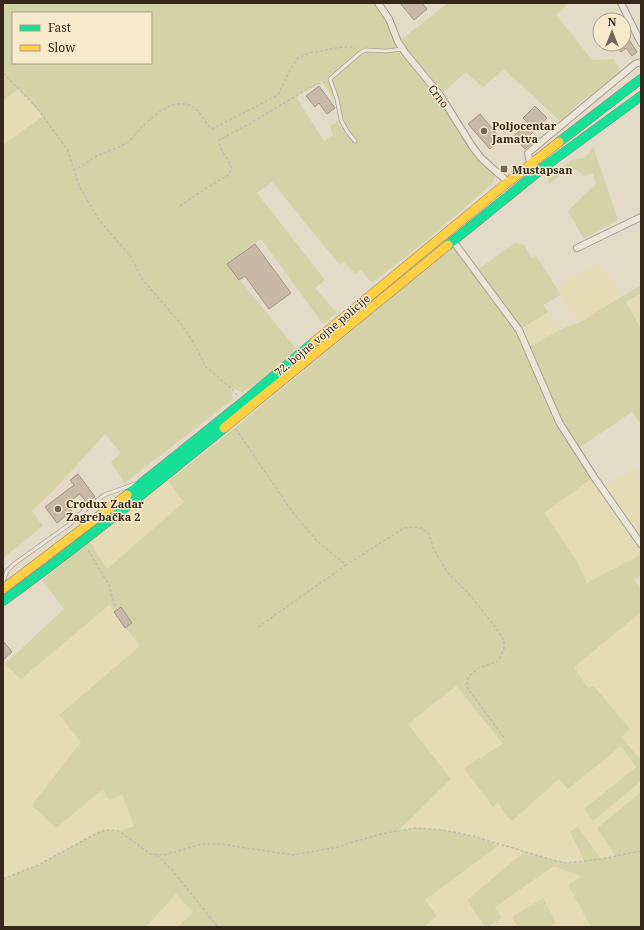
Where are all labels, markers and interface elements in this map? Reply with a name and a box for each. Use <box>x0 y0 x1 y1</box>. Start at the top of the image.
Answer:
legend <box>12 12 152 64</box>
north arrow <box>592 12 632 52</box>
text: N <box>608 14 617 29</box>
text: Fast <box>48 19 71 36</box>
text: Slow <box>48 39 76 56</box>
street label: Crno <box>425 81 453 111</box>
place label: Poljocentar Jamatva <box>491 118 557 146</box>
marker: Poljocentar Jamatva <box>479 126 489 136</box>
place label: Mustapsan <box>512 162 573 177</box>
marker: Mustapsan <box>499 164 509 174</box>
street label: 72. bojne vojne policije <box>271 291 373 379</box>
place label: Crodux Zadar Zagrebačka 2 <box>66 496 144 524</box>
marker: Crodux Zadar Zagrebačka 2 <box>53 504 63 514</box>

